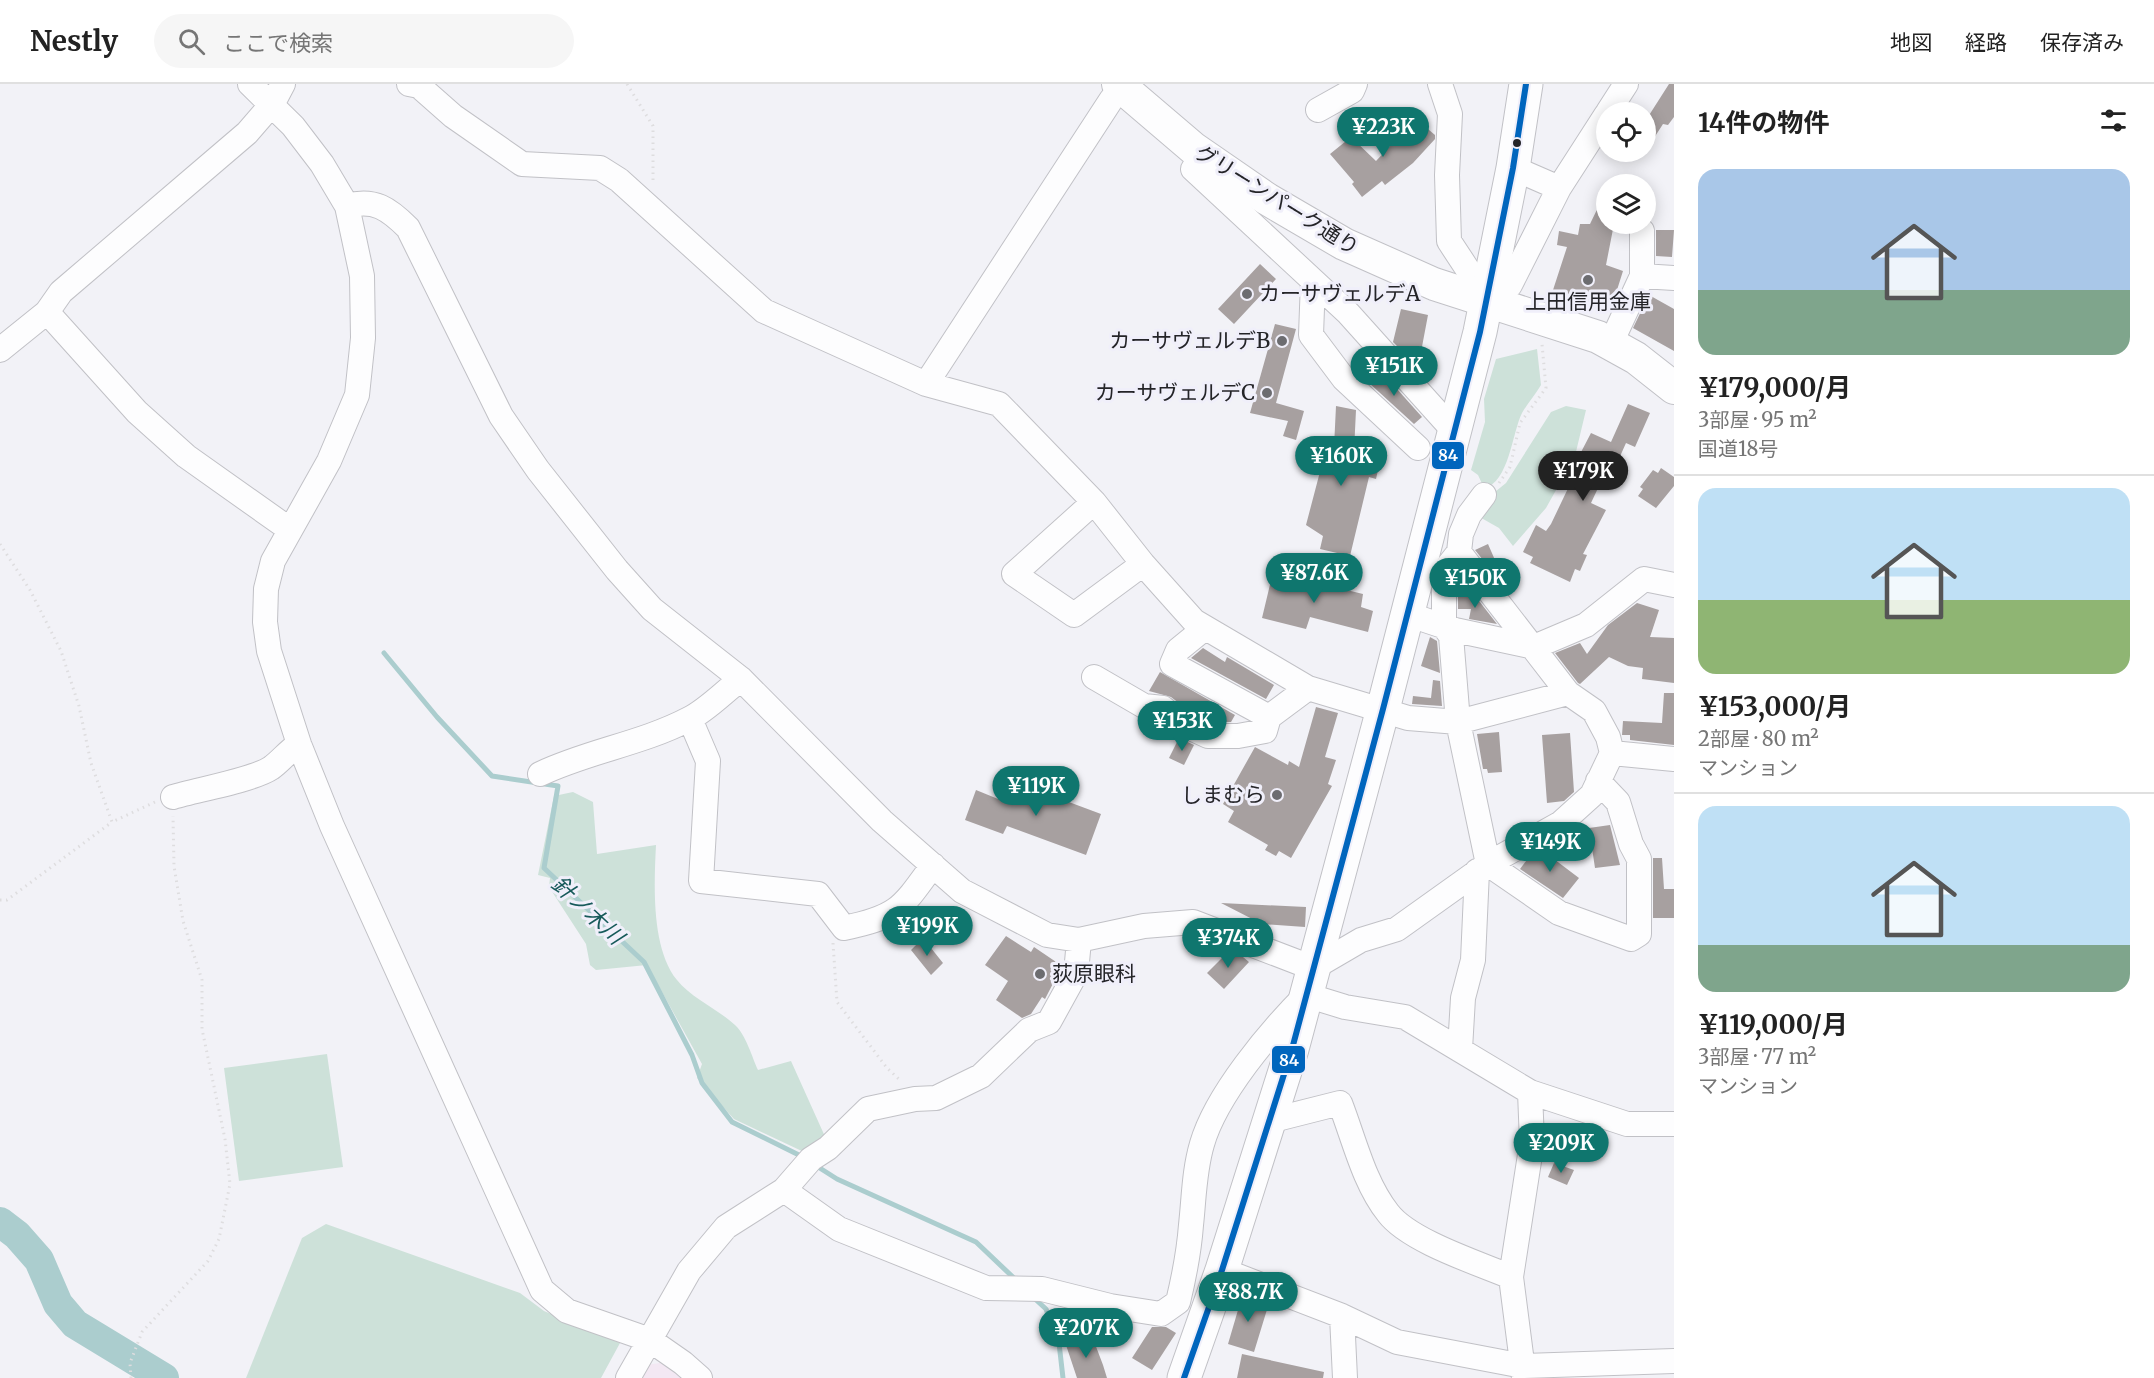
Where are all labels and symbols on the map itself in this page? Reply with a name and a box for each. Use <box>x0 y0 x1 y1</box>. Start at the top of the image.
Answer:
pin: ¥223K <box>1341 107 1425 158</box>
unlabelled marker <box>1511 137 1523 149</box>
street label: グリーンパーク通り <box>1190 138 1364 261</box>
marker: 上田信用金庫 <box>1581 273 1595 287</box>
place label: カーサヴェルデA <box>1259 280 1421 307</box>
marker: カーサヴェルデA <box>1240 287 1254 301</box>
place label: 上田信用金庫 <box>1525 288 1651 315</box>
place label: カーサヴェルデB <box>1109 327 1270 354</box>
marker: カーサヴェルデB <box>1275 334 1289 348</box>
pin: ¥151K <box>1352 346 1436 397</box>
place label: カーサヴェルデC <box>1095 379 1255 406</box>
marker: カーサヴェルデC <box>1260 386 1274 400</box>
pin: ¥160K <box>1299 436 1383 487</box>
line badge: 84 <box>1431 441 1465 470</box>
text: 84 <box>1438 445 1458 465</box>
pin: ¥179K <box>1541 451 1625 502</box>
pin: ¥87.6K <box>1265 553 1363 604</box>
pin: ¥150K <box>1433 558 1517 609</box>
pin: ¥153K <box>1140 701 1224 752</box>
pin: ¥119K <box>994 766 1078 817</box>
place label: しまむら <box>1181 781 1265 808</box>
marker: しまむら <box>1270 788 1284 802</box>
pin: ¥149K <box>1508 822 1592 873</box>
water label: 針ノ木川 <box>546 870 631 952</box>
pin: ¥199K <box>885 906 969 957</box>
pin: ¥374K <box>1186 918 1270 969</box>
place label: 荻原眼科 <box>1052 960 1136 987</box>
marker: 荻原眼科 <box>1033 967 1047 981</box>
line badge: 84 <box>1271 1045 1306 1074</box>
text: 84 <box>1279 1050 1299 1070</box>
pin: ¥209K <box>1519 1123 1603 1174</box>
pin: ¥88.7K <box>1199 1272 1297 1323</box>
pin: ¥207K <box>1044 1308 1128 1359</box>

